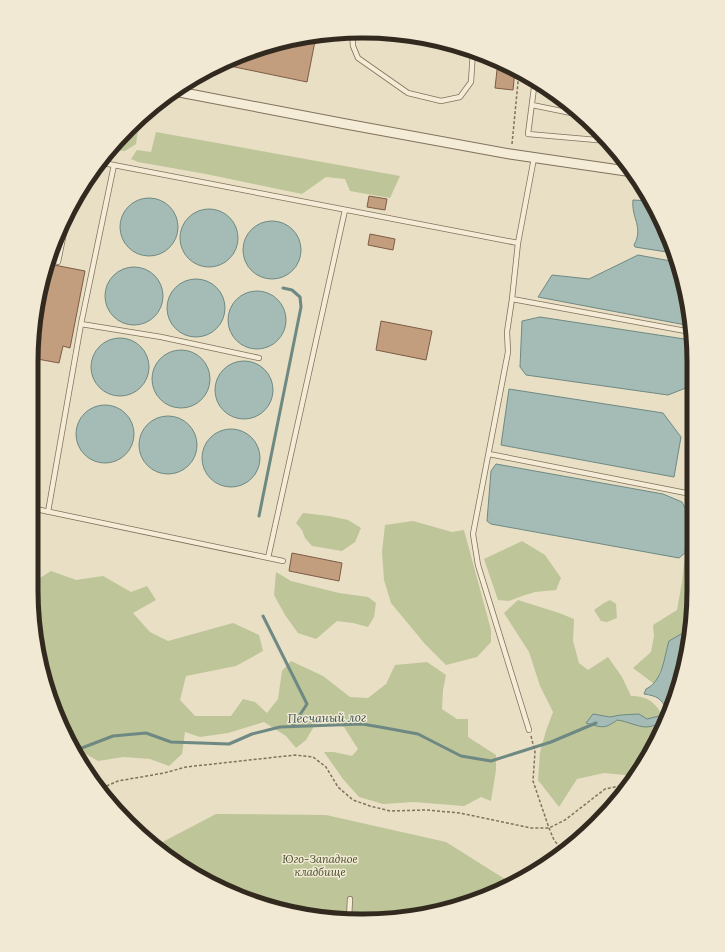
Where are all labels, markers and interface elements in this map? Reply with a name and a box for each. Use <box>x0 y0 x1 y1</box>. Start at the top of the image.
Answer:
water label: Песчаный лог <box>288 709 366 726</box>
park label: Юго-Западное кладбище <box>282 852 358 879</box>

